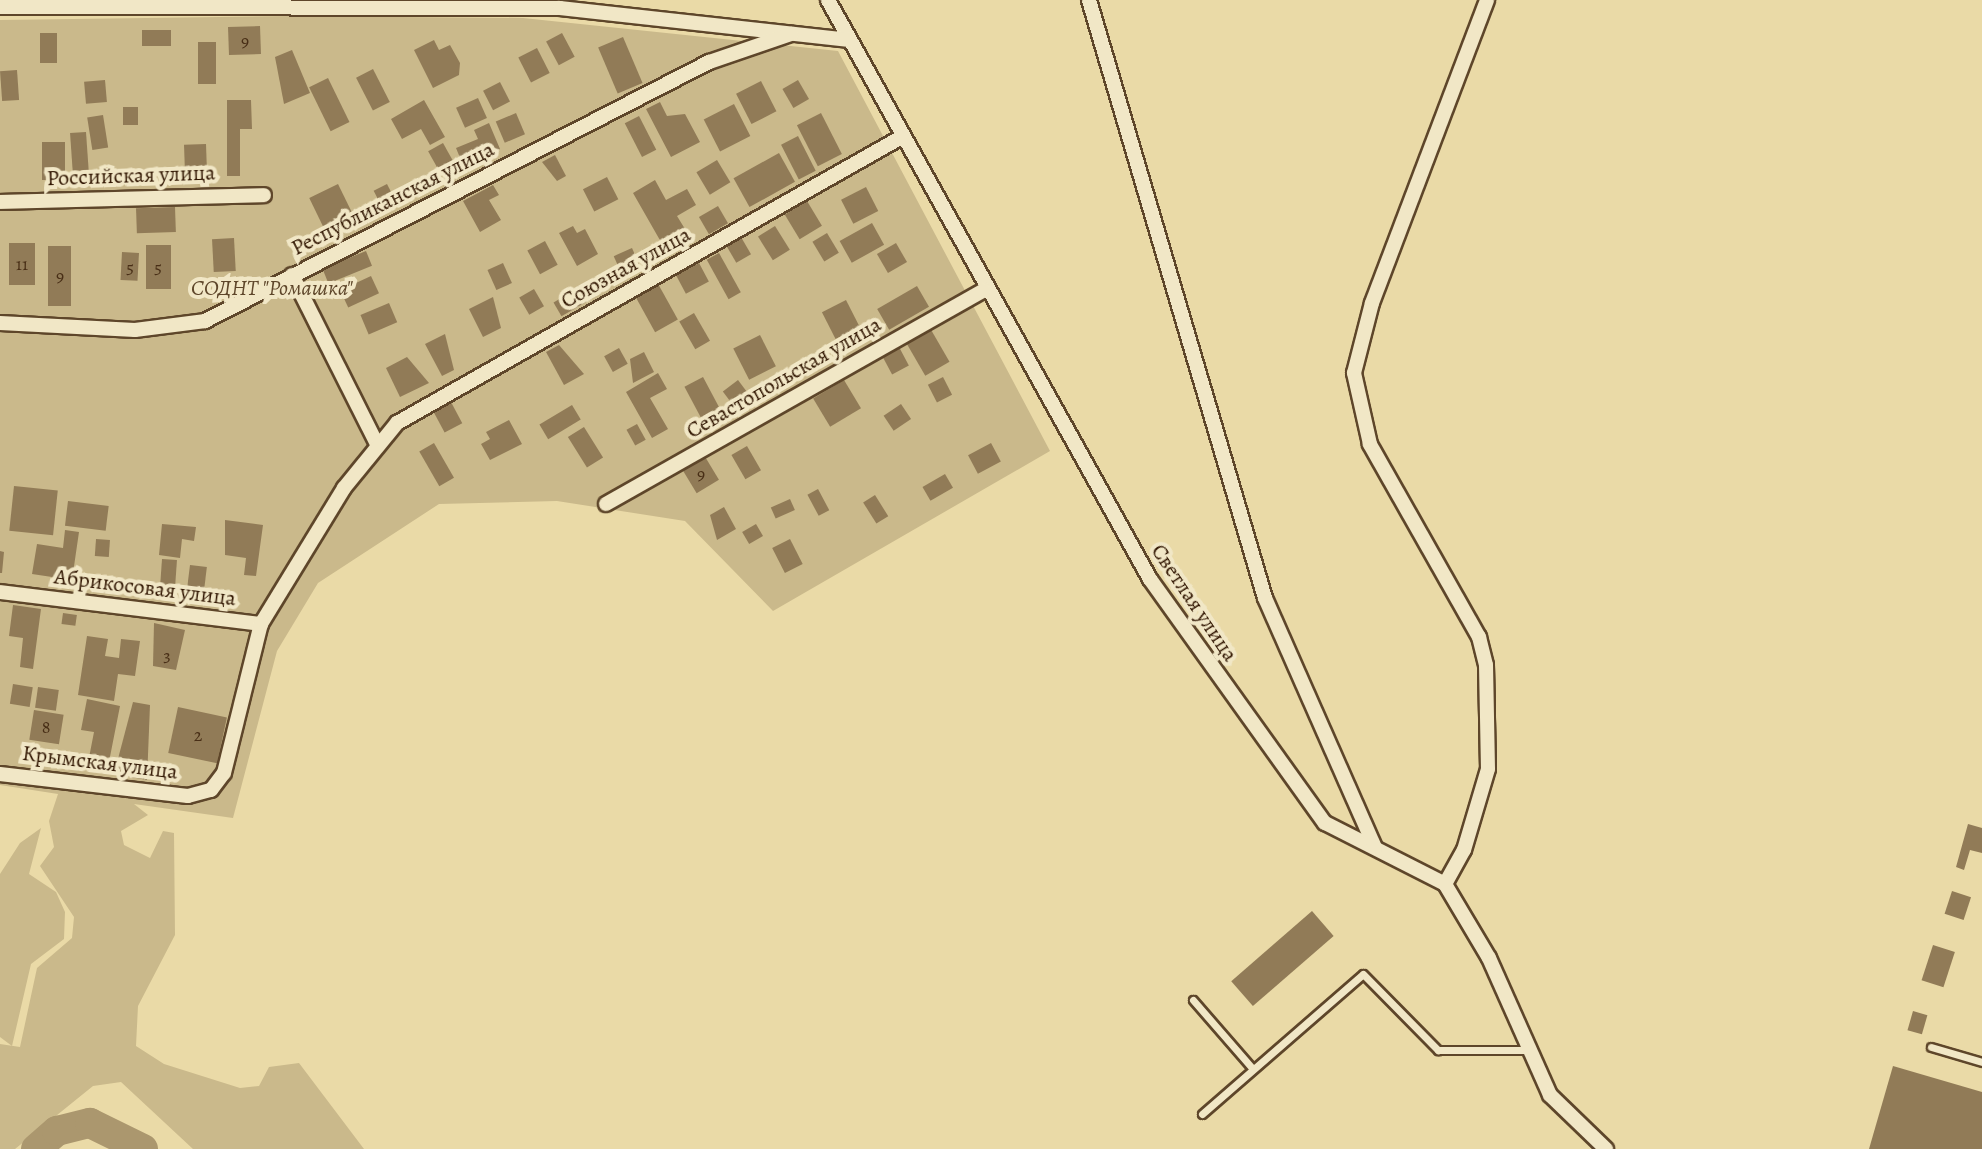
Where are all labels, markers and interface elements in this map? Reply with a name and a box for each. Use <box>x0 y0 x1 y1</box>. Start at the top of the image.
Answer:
house number: 9 <box>241 30 249 52</box>
street label: Республиканская улица <box>287 136 499 262</box>
street label: Российская улица <box>46 160 216 192</box>
street label: Союзная улица <box>557 222 695 314</box>
house number: 11 <box>16 253 28 275</box>
house number: 5 <box>126 256 134 278</box>
house number: 5 <box>154 256 162 278</box>
house number: 9 <box>56 265 64 287</box>
park label: СОДНТ "Ромашка" <box>191 276 353 302</box>
street label: Севастопольская улица <box>682 311 886 445</box>
house number: 9 <box>697 463 705 485</box>
street label: Светлая улица <box>1145 539 1243 667</box>
street label: Абрикосовая улица <box>53 564 237 612</box>
house number: 3 <box>163 644 171 666</box>
house number: 8 <box>42 716 50 738</box>
house number: 2 <box>194 724 202 746</box>
street label: Крымская улица <box>21 740 179 786</box>

